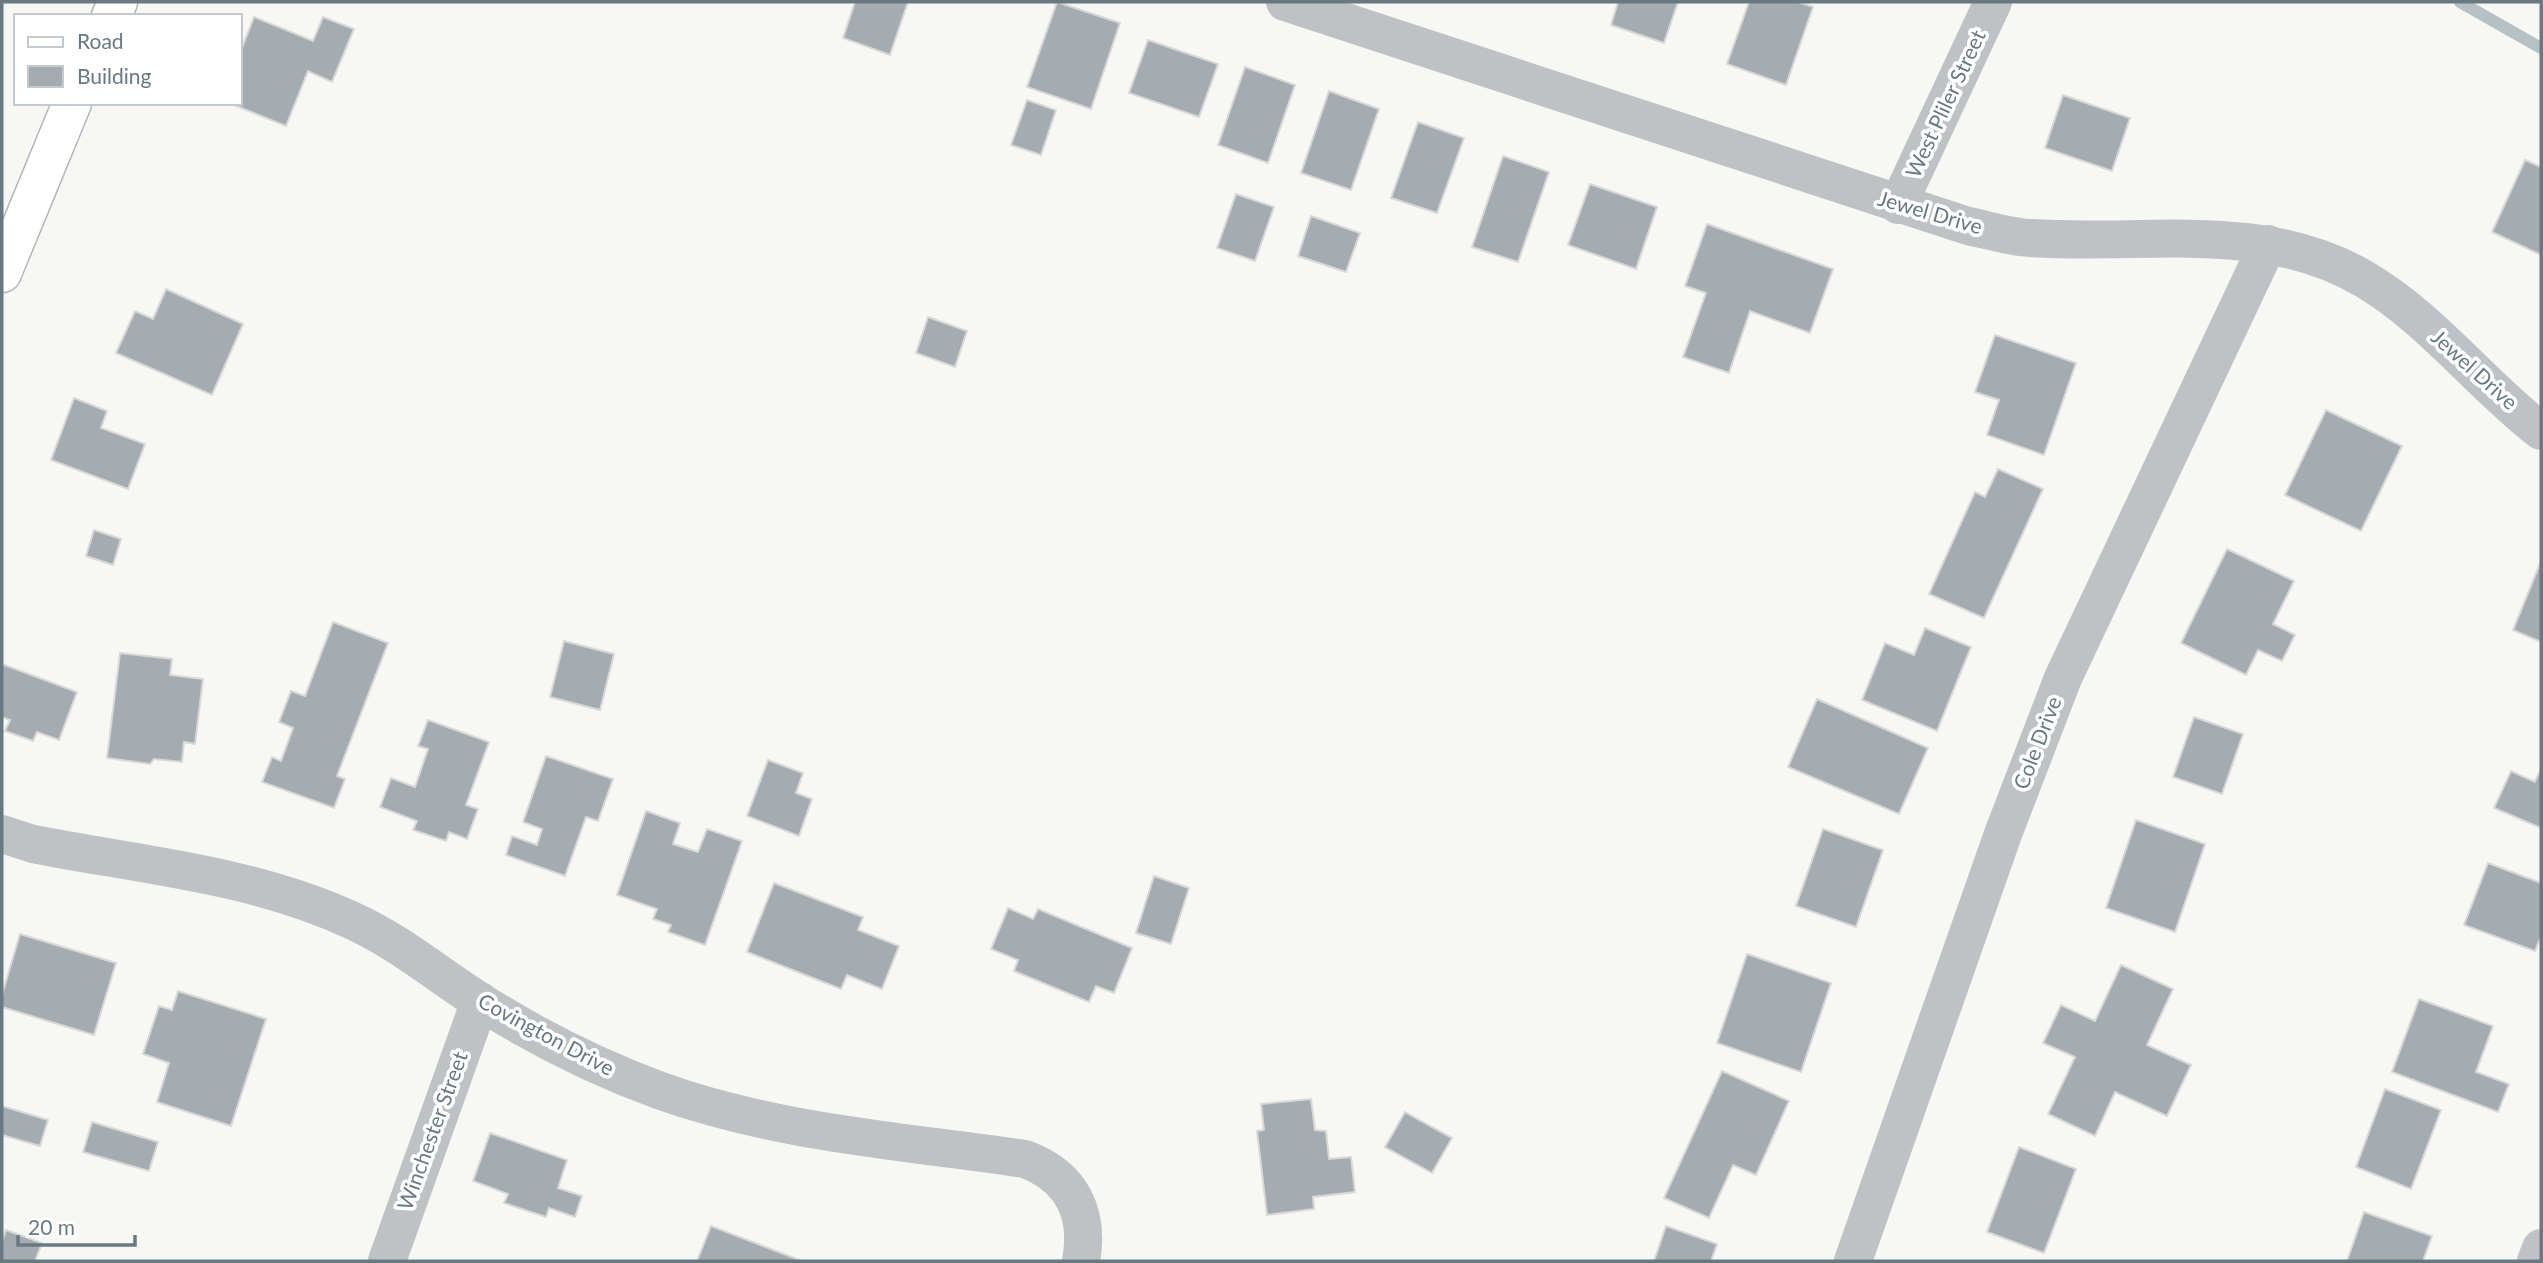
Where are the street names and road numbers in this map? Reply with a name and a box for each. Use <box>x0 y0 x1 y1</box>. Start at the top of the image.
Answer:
street label: West Pliler Street <box>1899 25 1990 181</box>
street label: Jewel Drive <box>1875 185 1985 238</box>
street label: Jewel Drive <box>2427 324 2523 414</box>
street label: Cole Drive <box>2008 693 2066 792</box>
street label: Covington Drive <box>474 987 619 1080</box>
street label: Winchester Street <box>391 1047 472 1213</box>

